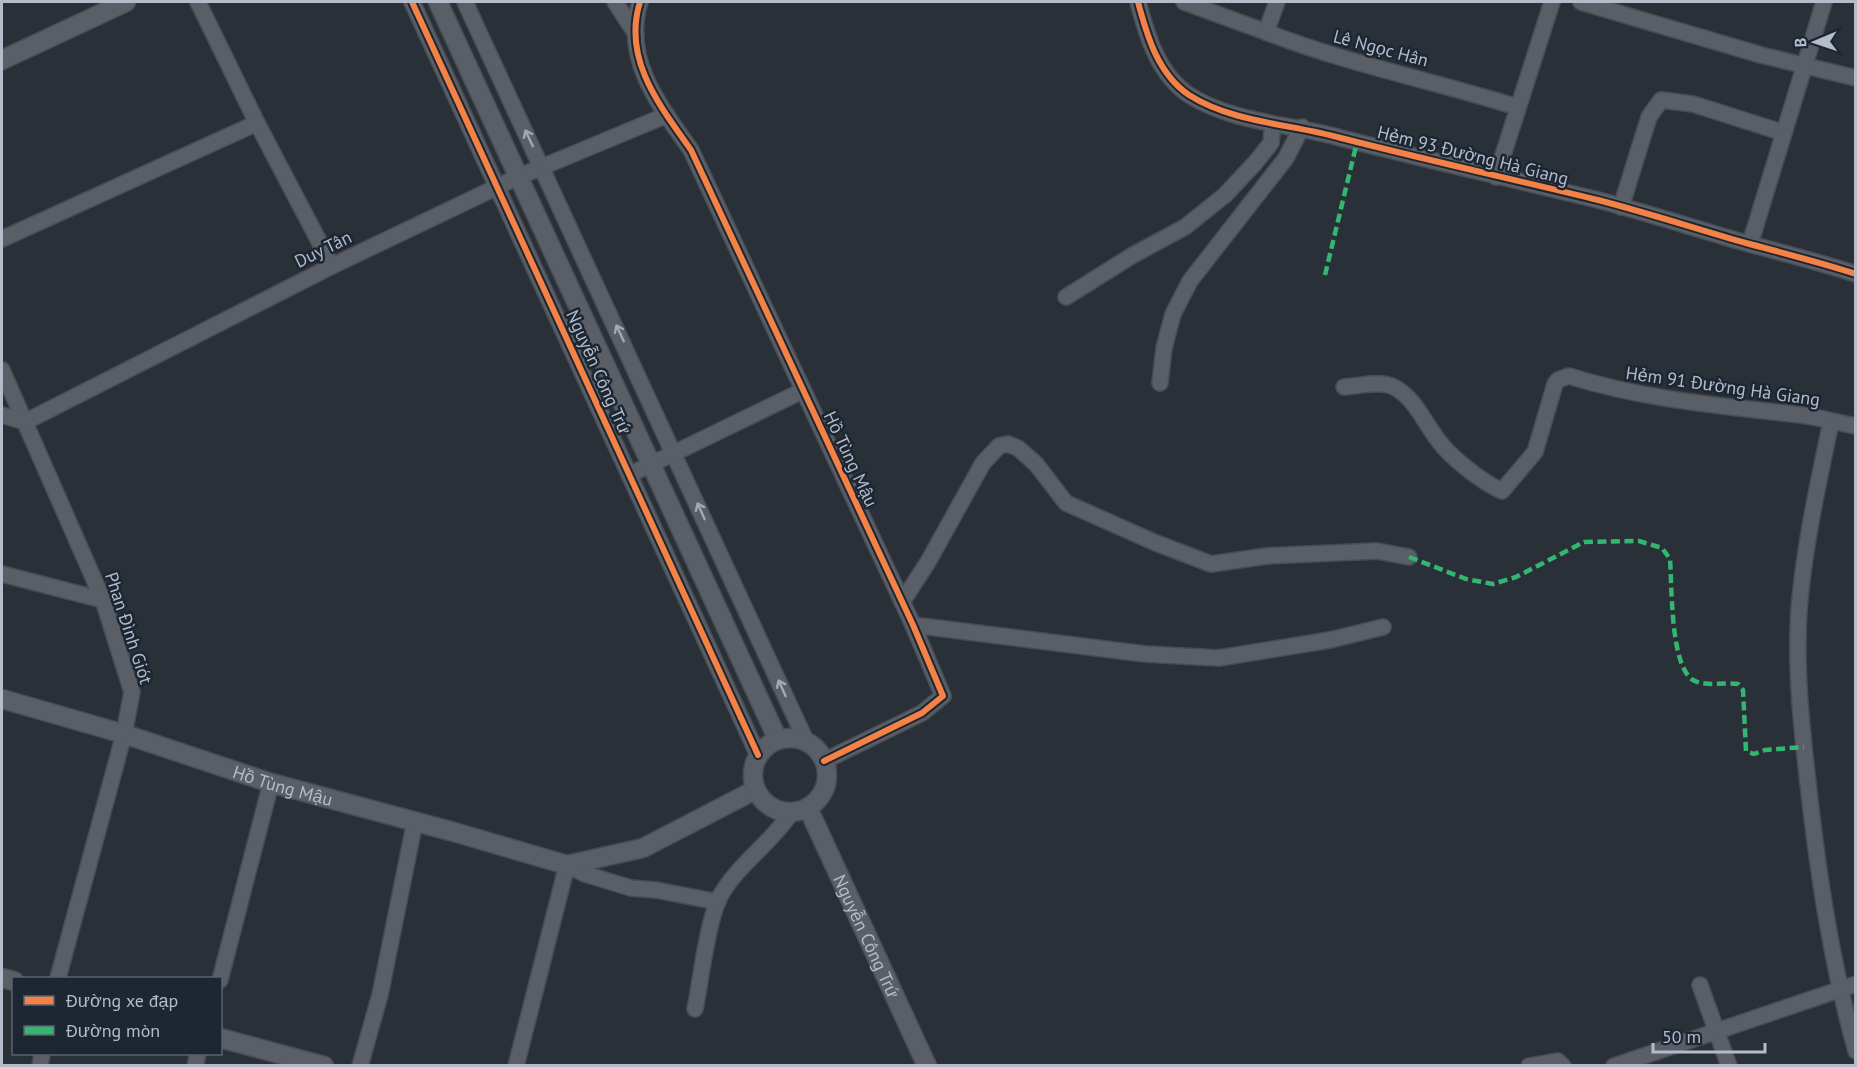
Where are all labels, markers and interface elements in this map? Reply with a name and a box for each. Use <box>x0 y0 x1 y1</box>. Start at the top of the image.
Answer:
north arrow <box>1785 12 1845 72</box>
street label: Lê Ngọc Hân <box>1331 24 1431 72</box>
text: B <box>1790 37 1810 48</box>
street label: Hẻm 93 Đường Hà Giang <box>1375 120 1571 190</box>
one-way arrow <box>522 129 534 147</box>
street label: Duy Tân <box>291 225 355 273</box>
street label: Nguyễn Công Trứ <box>561 306 637 438</box>
one-way arrow <box>613 325 625 343</box>
street label: Hẻm 91 Đường Hà Giang <box>1624 361 1822 411</box>
street label: Hồ Tùng Mậu <box>819 407 883 511</box>
one-way arrow <box>695 502 707 520</box>
street label: Phan Đình Giót <box>100 569 158 687</box>
one-way arrow <box>775 680 787 698</box>
street label: Hồ Tùng Mậu <box>230 760 335 811</box>
street label: Nguyễn Công Trứ <box>829 870 906 1002</box>
legend <box>12 977 222 1055</box>
text: Đường xe đạp <box>65 989 178 1012</box>
scale bar <box>1653 1016 1766 1054</box>
text: Đường mòn <box>65 1019 160 1042</box>
text: 50 m <box>1662 1025 1701 1048</box>

